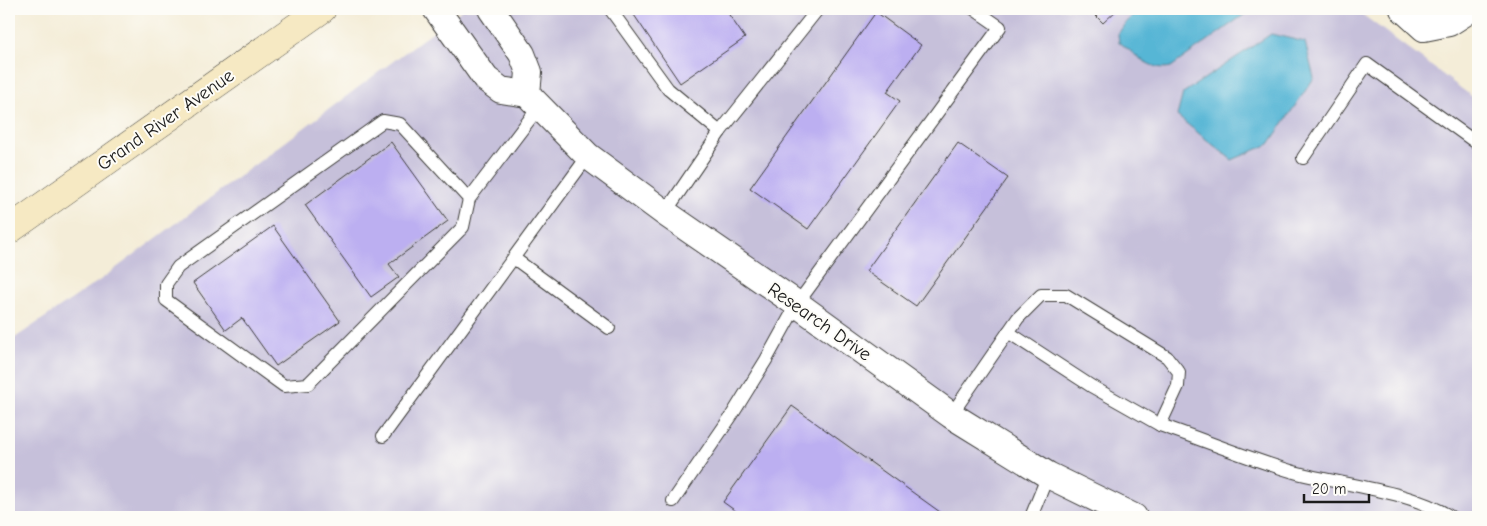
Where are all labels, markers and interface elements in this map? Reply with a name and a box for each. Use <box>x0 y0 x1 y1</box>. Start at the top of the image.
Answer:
street label: Grand River Avenue <box>93 64 238 175</box>
street label: Research Drive <box>763 278 875 366</box>
scale bar <box>1304 471 1370 503</box>
text: 20 m <box>1312 480 1346 498</box>

